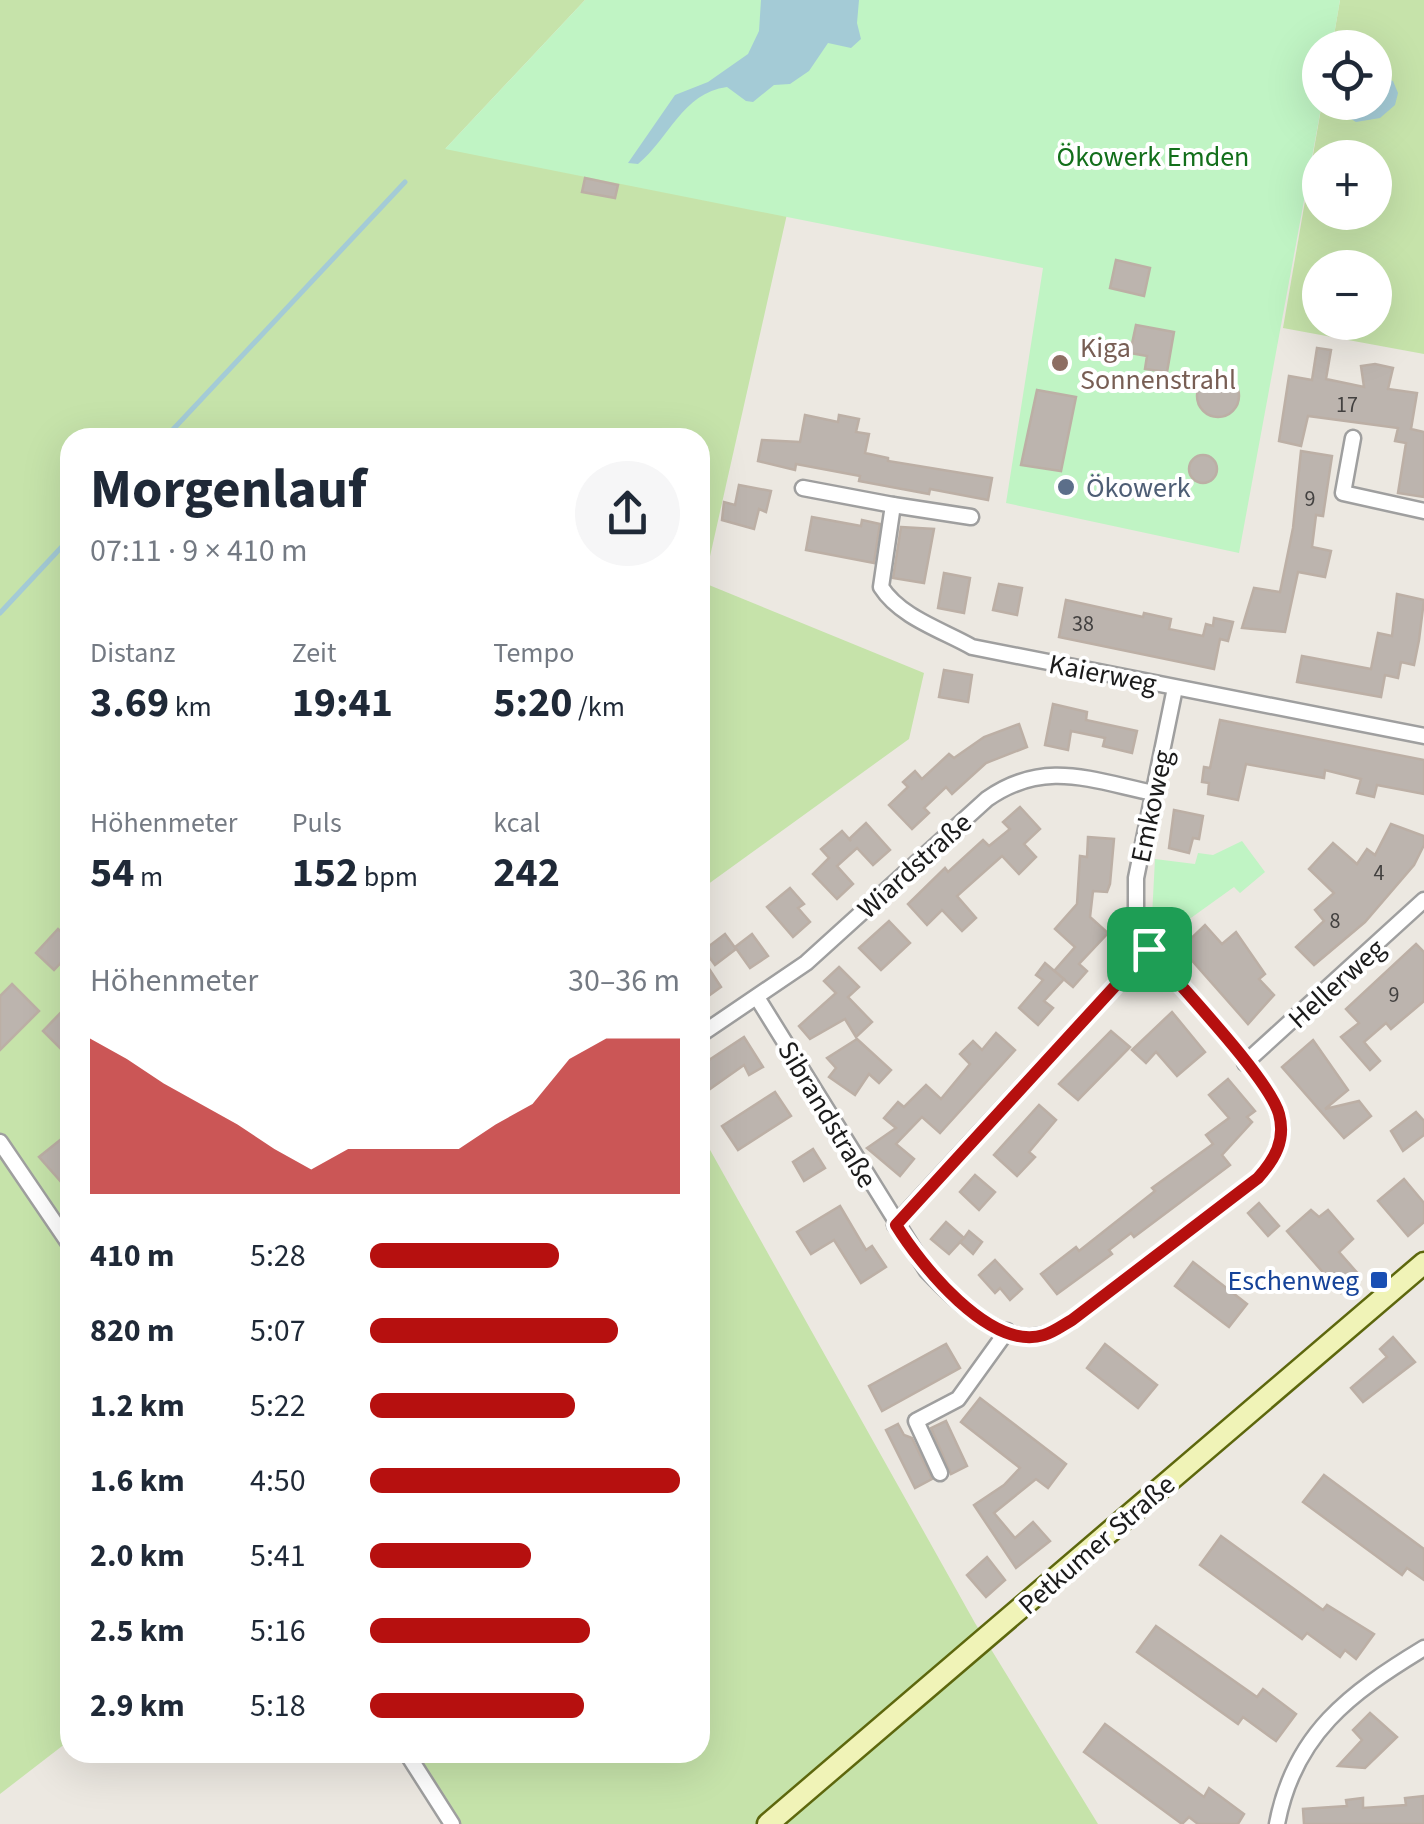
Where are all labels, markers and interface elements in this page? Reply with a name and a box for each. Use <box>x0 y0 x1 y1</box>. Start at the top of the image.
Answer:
map controls <box>1302 30 1392 340</box>
button: locate <box>1302 30 1392 120</box>
park label: Ökowerk Emden <box>1057 137 1249 177</box>
button: + <box>1302 140 1392 230</box>
button: − <box>1302 250 1392 340</box>
place label: Kiga Sonnenstrahl <box>1080 328 1236 400</box>
marker: Kiga Sonnenstrahl <box>1049 352 1071 374</box>
house number: 17 <box>1336 389 1358 421</box>
text: Morgenlauf <box>90 451 367 529</box>
button: share <box>575 461 680 566</box>
place label: Ökowerk <box>1086 468 1191 508</box>
marker: Ökowerk <box>1055 476 1077 498</box>
house number: 9 <box>1305 483 1315 515</box>
text: 07:11 · 9 × 410 m <box>90 528 308 574</box>
house number: 38 <box>1072 608 1094 640</box>
text: Distanz <box>90 633 175 673</box>
text: Zeit <box>292 633 336 673</box>
text: Tempo <box>493 633 574 673</box>
street label: Kaierweg <box>1045 644 1160 704</box>
text: 3.69 <box>90 673 169 733</box>
text: 19:41 <box>292 673 393 733</box>
text: 5:20 <box>493 673 572 733</box>
text: km <box>169 687 212 727</box>
text: /km <box>572 687 625 727</box>
street label: Emkoweg <box>1121 746 1183 866</box>
text: Höhenmeter <box>90 803 237 843</box>
text: Puls <box>292 803 342 843</box>
text: kcal <box>493 803 540 843</box>
street label: Wiardstraße <box>849 803 981 928</box>
text: 54 <box>90 843 134 903</box>
text: 152 <box>292 843 358 903</box>
text: 242 <box>493 843 560 903</box>
text: m <box>134 857 163 897</box>
text: bpm <box>358 857 418 897</box>
house number: 4 <box>1374 857 1385 889</box>
house number: 8 <box>1330 905 1341 937</box>
pin <box>1107 907 1192 992</box>
icon: arrive <box>1122 922 1177 977</box>
street label: Hellerweg <box>1279 929 1394 1038</box>
text: Höhenmeter <box>90 958 258 1004</box>
text: 30–36 m <box>568 958 680 1004</box>
house number: 9 <box>1389 979 1399 1011</box>
street label: Sibrandstraße <box>767 1033 887 1196</box>
text: 410 m <box>90 1233 175 1279</box>
text: 5:28 <box>250 1233 306 1279</box>
place label: Eschenweg <box>1228 1261 1359 1301</box>
marker: Eschenweg <box>1368 1269 1390 1291</box>
text: 820 m <box>90 1308 175 1354</box>
text: 5:07 <box>250 1308 306 1354</box>
text: 1.2 km <box>90 1383 185 1429</box>
text: 5:22 <box>250 1383 306 1429</box>
text: 1.6 km <box>90 1458 185 1504</box>
text: 4:50 <box>250 1458 306 1504</box>
street label: Petkumer Straße <box>1009 1465 1184 1624</box>
text: 2.0 km <box>90 1533 185 1579</box>
text: 5:41 <box>250 1533 306 1579</box>
text: 2.5 km <box>90 1608 185 1654</box>
text: 5:16 <box>250 1608 306 1654</box>
text: 2.9 km <box>90 1683 185 1729</box>
text: 5:18 <box>250 1683 306 1729</box>

